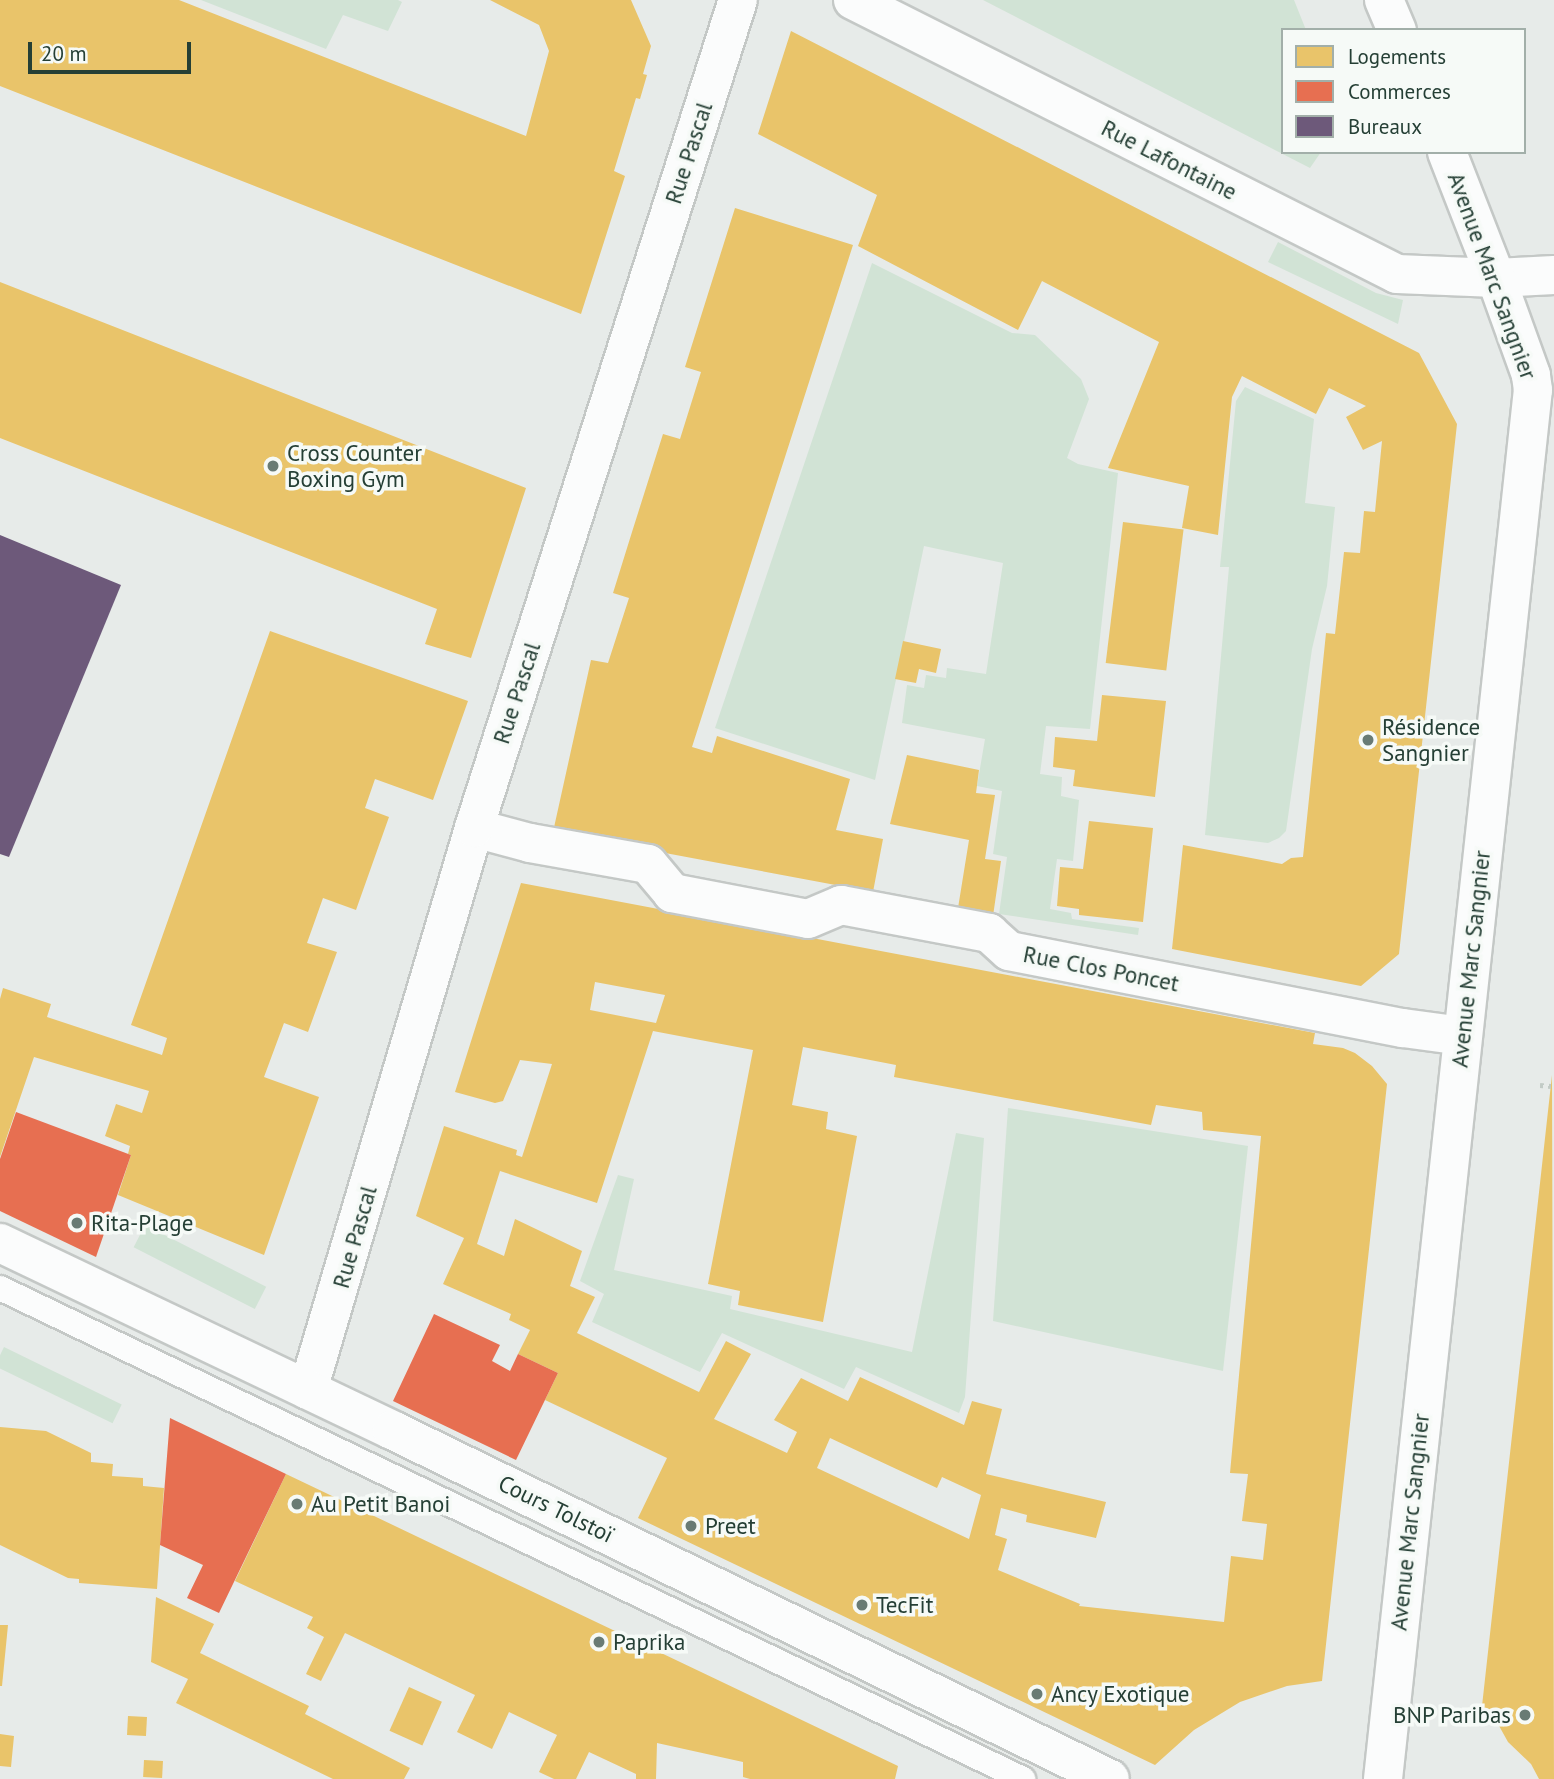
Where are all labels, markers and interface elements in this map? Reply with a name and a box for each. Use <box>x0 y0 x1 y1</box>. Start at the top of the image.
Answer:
scale bar <box>32 28 194 72</box>
legend <box>1281 28 1526 154</box>
text: 20 m <box>41 40 87 67</box>
text: Logements <box>1348 43 1446 70</box>
text: Commerces <box>1348 78 1451 105</box>
street label: Rue Pascal <box>660 99 718 207</box>
text: Bureaux <box>1348 113 1422 140</box>
street label: Rue Lafontaine <box>1097 114 1241 206</box>
street label: Avenue Marc Sangnier <box>1442 169 1542 383</box>
place label: Cross Counter Boxing Gym <box>287 439 422 493</box>
marker: Cross Counter Boxing Gym <box>265 458 281 474</box>
street label: Rue Pascal <box>488 639 546 747</box>
place label: Résidence Sangnier <box>1382 713 1480 767</box>
marker: Résidence Sangnier <box>1360 732 1376 748</box>
street label: Avenue Marc Sangnier <box>1446 849 1496 1069</box>
street label: Rue Clos Poncet <box>1021 940 1181 998</box>
street label: Rue Pascal <box>327 1183 383 1291</box>
place label: Rita-Plage <box>91 1209 193 1237</box>
marker: Rita-Plage <box>69 1215 85 1231</box>
street label: Avenue Marc Sangnier <box>1385 1412 1435 1632</box>
street label: Cours Tolstoï <box>494 1469 618 1549</box>
place label: Au Petit Banoi <box>311 1490 451 1518</box>
marker: Au Petit Banoi <box>289 1496 305 1512</box>
place label: Preet <box>705 1512 756 1540</box>
marker: Preet <box>683 1518 699 1534</box>
place label: TecFit <box>876 1591 933 1619</box>
marker: TecFit <box>854 1597 870 1613</box>
place label: Paprika <box>613 1628 685 1656</box>
marker: Paprika <box>591 1634 607 1650</box>
place label: Ancy Exotique <box>1051 1680 1190 1708</box>
marker: Ancy Exotique <box>1029 1686 1045 1702</box>
place label: BNP Paribas <box>1392 1701 1511 1729</box>
marker: BNP Paribas <box>1517 1707 1533 1723</box>

